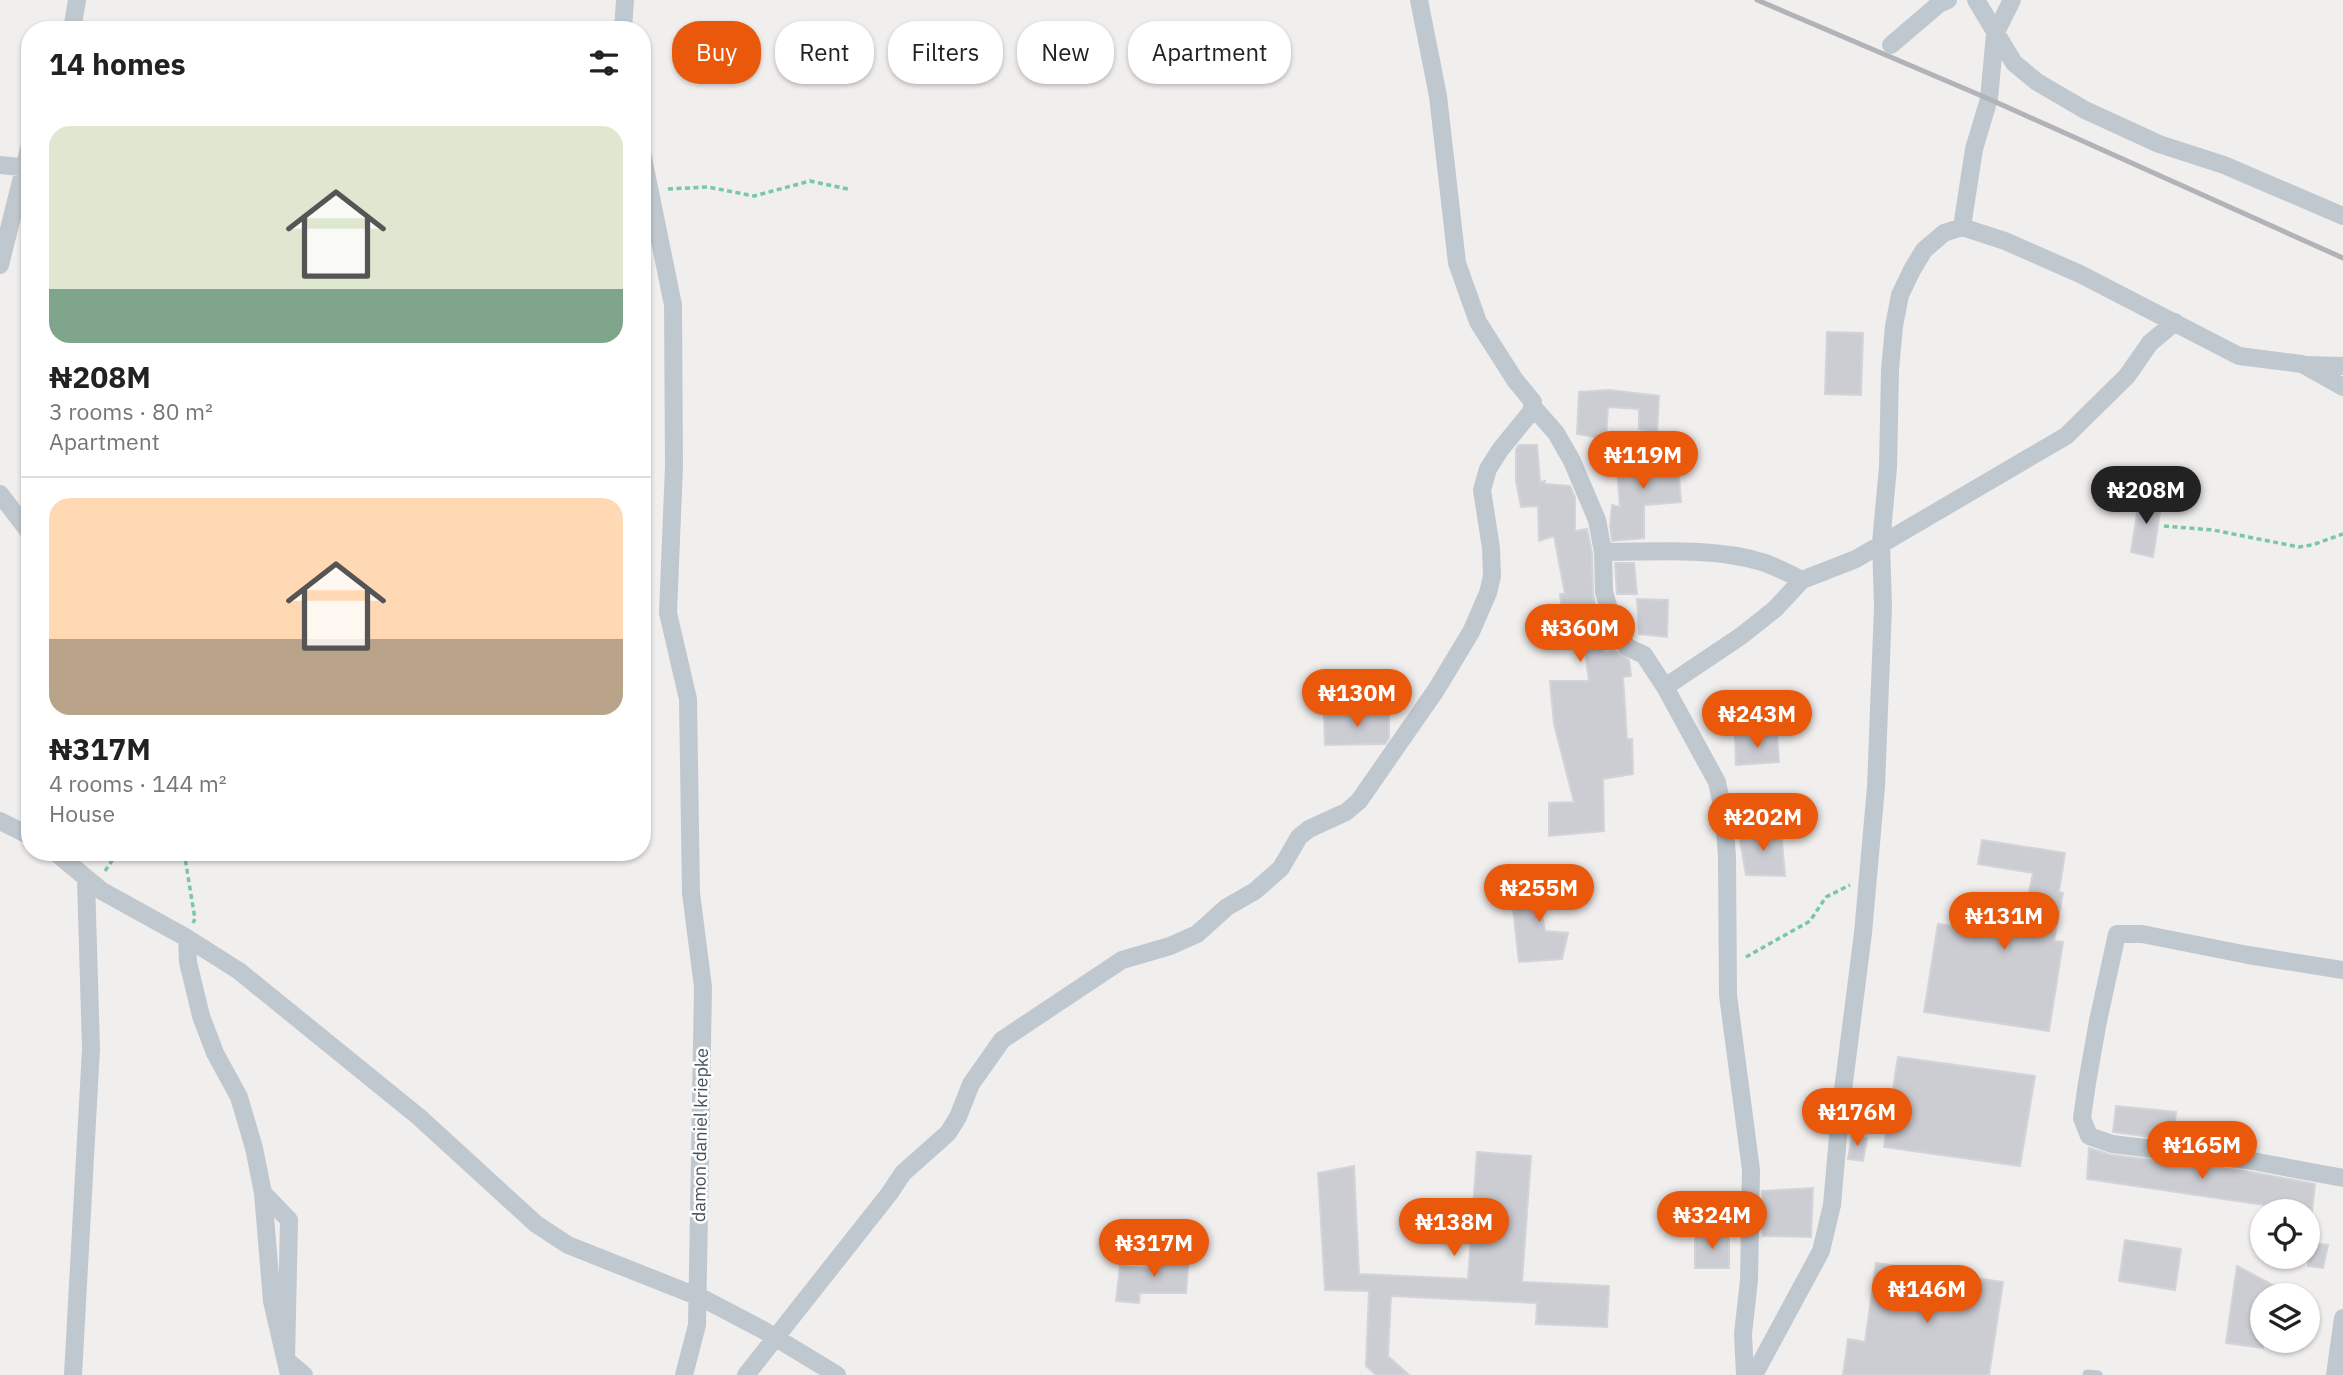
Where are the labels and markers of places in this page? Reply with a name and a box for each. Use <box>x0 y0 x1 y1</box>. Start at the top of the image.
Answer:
pin: ₦119M <box>1594 432 1692 491</box>
pin: ₦208M <box>2097 466 2195 526</box>
pin: ₦360M <box>1531 604 1629 664</box>
pin: ₦130M <box>1308 670 1406 729</box>
pin: ₦243M <box>1708 690 1806 750</box>
pin: ₦202M <box>1714 794 1812 853</box>
pin: ₦255M <box>1490 864 1588 924</box>
pin: ₦131M <box>1955 892 2053 952</box>
pin: ₦176M <box>1808 1088 1906 1148</box>
pin: ₦165M <box>2153 1122 2251 1181</box>
pin: ₦324M <box>1663 1192 1761 1251</box>
pin: ₦138M <box>1405 1198 1503 1258</box>
pin: ₦317M <box>1105 1220 1203 1279</box>
pin: ₦146M <box>1878 1266 1976 1325</box>

